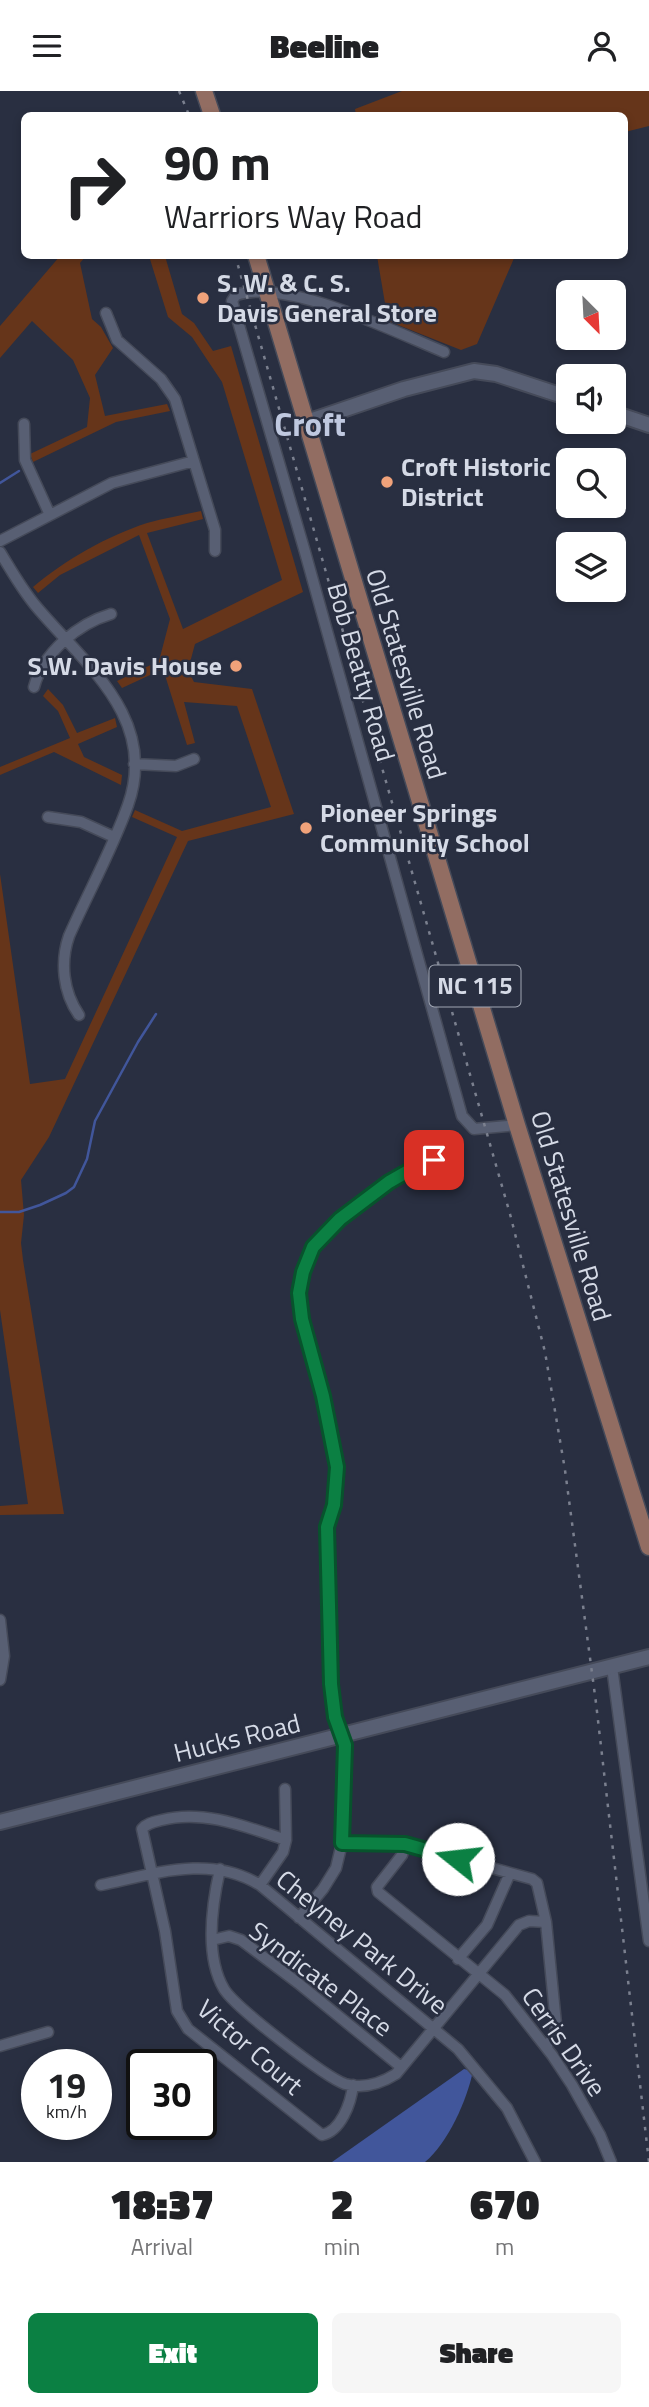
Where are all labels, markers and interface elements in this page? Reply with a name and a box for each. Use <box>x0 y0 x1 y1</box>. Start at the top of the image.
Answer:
text: Beeline <box>270 22 379 70</box>
icon: menu <box>28 27 66 65</box>
icon: person <box>583 27 621 65</box>
text: 90 m <box>164 124 271 199</box>
icon: right <box>49 140 140 231</box>
text: Warriors Way Road <box>164 192 422 240</box>
place label: S. W. & C. S. Davis General Store <box>217 263 437 332</box>
north arrow <box>556 280 626 350</box>
map controls <box>556 280 626 602</box>
marker: S. W. & C. S. Davis General Store <box>195 290 211 306</box>
button: sound <box>556 364 626 434</box>
district label: Croft <box>274 399 346 449</box>
place label: Croft Historic District <box>401 447 551 516</box>
button: search <box>556 448 626 518</box>
marker: Croft Historic District <box>379 474 395 490</box>
button: layers <box>556 532 626 602</box>
street label: Old Statesville Road <box>356 564 457 784</box>
street label: Bob Beatty Road <box>317 578 406 766</box>
place label: S.W. Davis House <box>28 646 222 685</box>
marker: S.W. Davis House <box>228 658 244 674</box>
place label: Pioneer Springs Community School <box>320 793 530 862</box>
marker: Pioneer Springs Community School <box>298 820 314 836</box>
road number: NC 115 <box>430 965 520 1007</box>
street label: Old Statesville Road <box>521 1106 622 1326</box>
pin <box>404 1130 464 1190</box>
icon: arrive <box>415 1141 453 1179</box>
street label: Hucks Road <box>169 1703 304 1772</box>
position arrow <box>421 1822 495 1896</box>
street label: Cheyney Park Drive <box>268 1860 457 2023</box>
street label: Syndicate Place <box>241 1912 401 2046</box>
street label: Cerris Drive <box>512 1979 616 2104</box>
street label: Victor Court <box>189 1989 312 2104</box>
speed limit sign: 30 <box>126 2049 217 2140</box>
text: 19 <box>47 2058 86 2112</box>
text: km/h <box>46 2098 87 2125</box>
text: 18:37 <box>110 2171 214 2235</box>
text: 2 <box>331 2171 354 2235</box>
text: 670 <box>470 2171 539 2235</box>
text: Arrival <box>131 2229 193 2264</box>
text: min <box>324 2229 360 2264</box>
text: m <box>495 2229 514 2264</box>
button: Exit <box>28 2313 318 2393</box>
button: Share <box>332 2313 621 2393</box>

